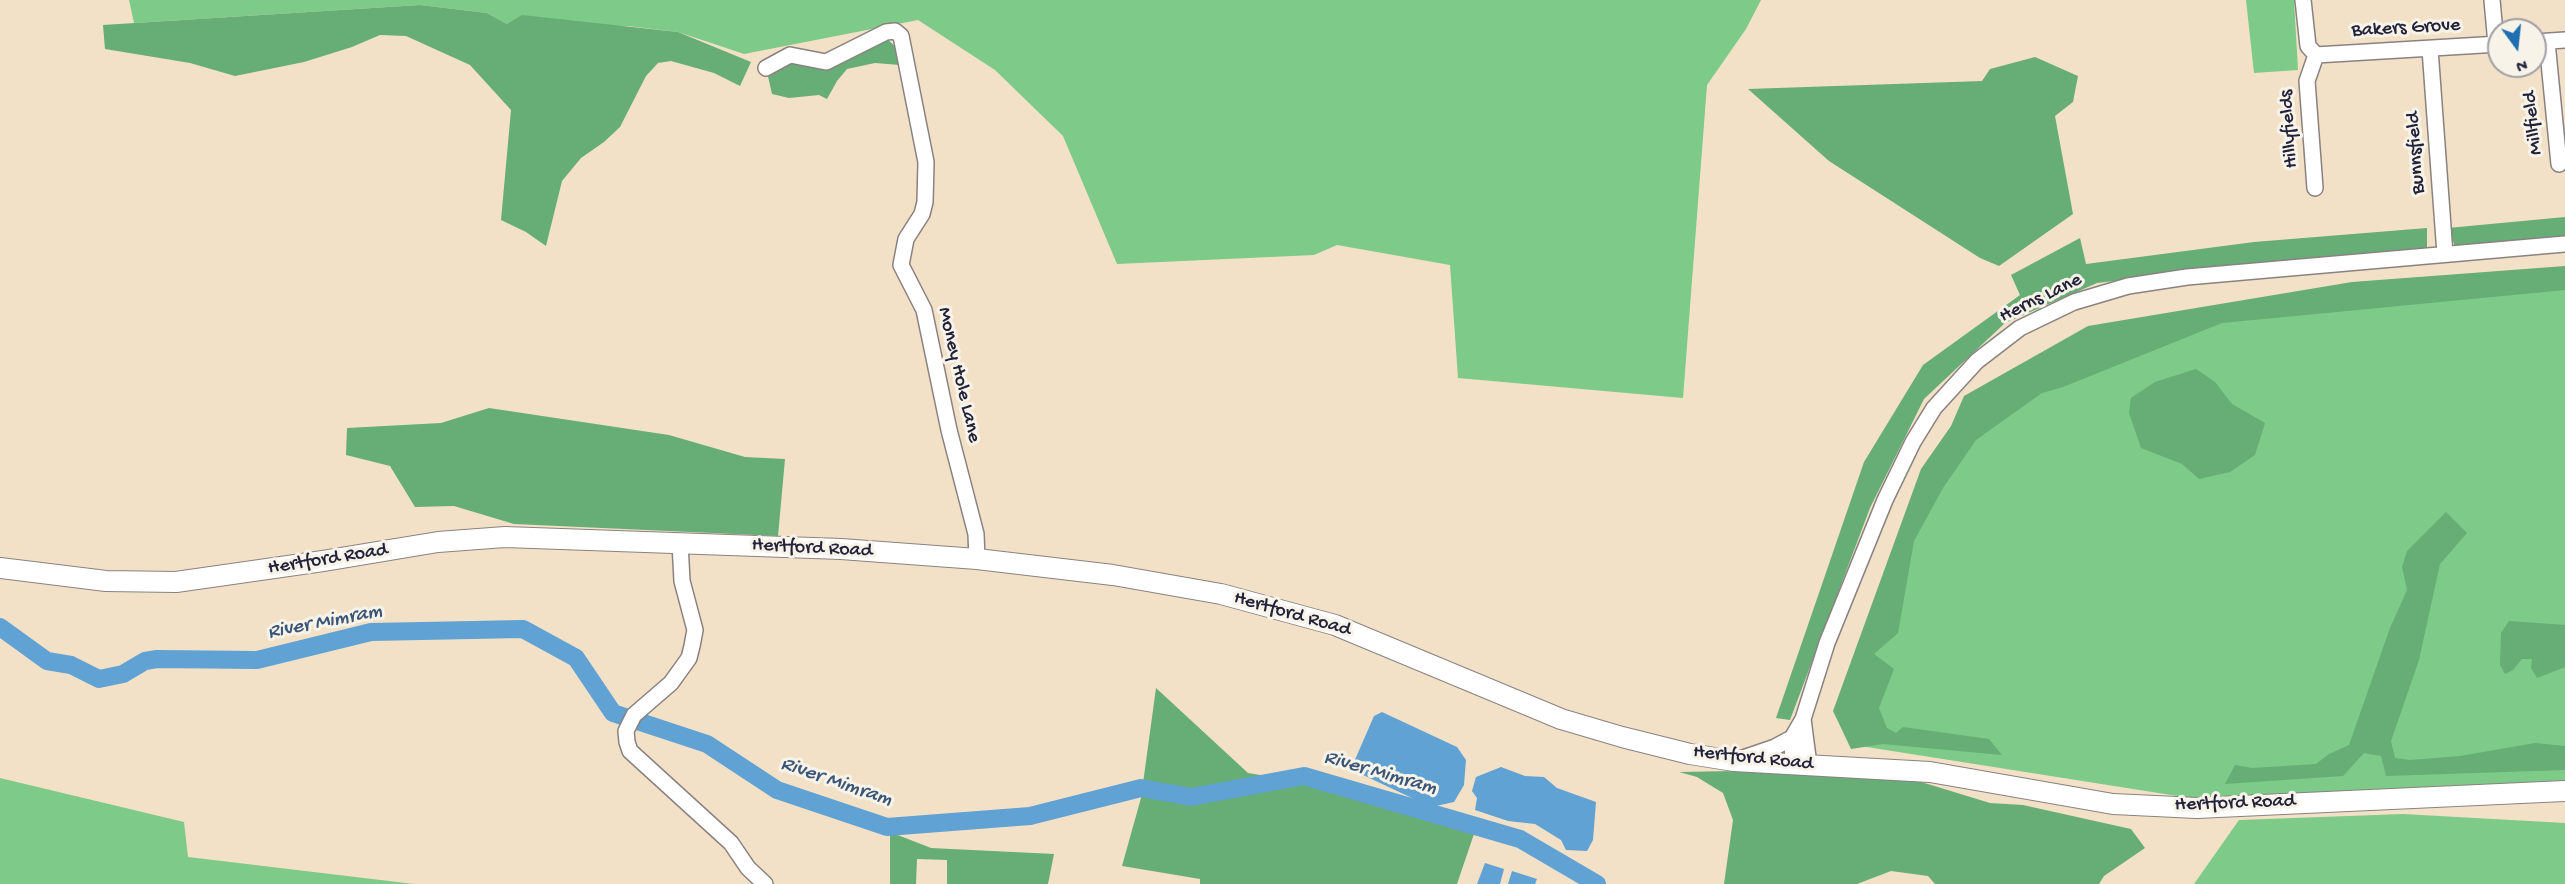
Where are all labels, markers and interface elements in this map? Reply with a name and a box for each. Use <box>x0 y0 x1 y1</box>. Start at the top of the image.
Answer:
street label: Bakers Grove <box>2351 14 2461 44</box>
north arrow <box>2487 18 2547 78</box>
text: N <box>2514 53 2529 74</box>
street label: Hillyfields <box>2275 89 2305 169</box>
street label: Millfield <box>2519 90 2549 156</box>
street label: Bunnsfield <box>2402 111 2432 195</box>
street label: Herns Lane <box>1996 269 2086 329</box>
street label: Money Hole Lane <box>931 305 985 445</box>
street label: Hertford Road <box>751 534 873 564</box>
street label: Hertford Road <box>267 539 389 581</box>
street label: Hertford Road <box>1231 587 1353 643</box>
water label: River Mimram <box>266 600 384 646</box>
street label: Hertford Road <box>1692 741 1814 777</box>
water label: River Mimram <box>1321 746 1439 802</box>
water label: River Mimram <box>777 752 895 814</box>
street label: Hertford Road <box>2174 790 2296 818</box>

